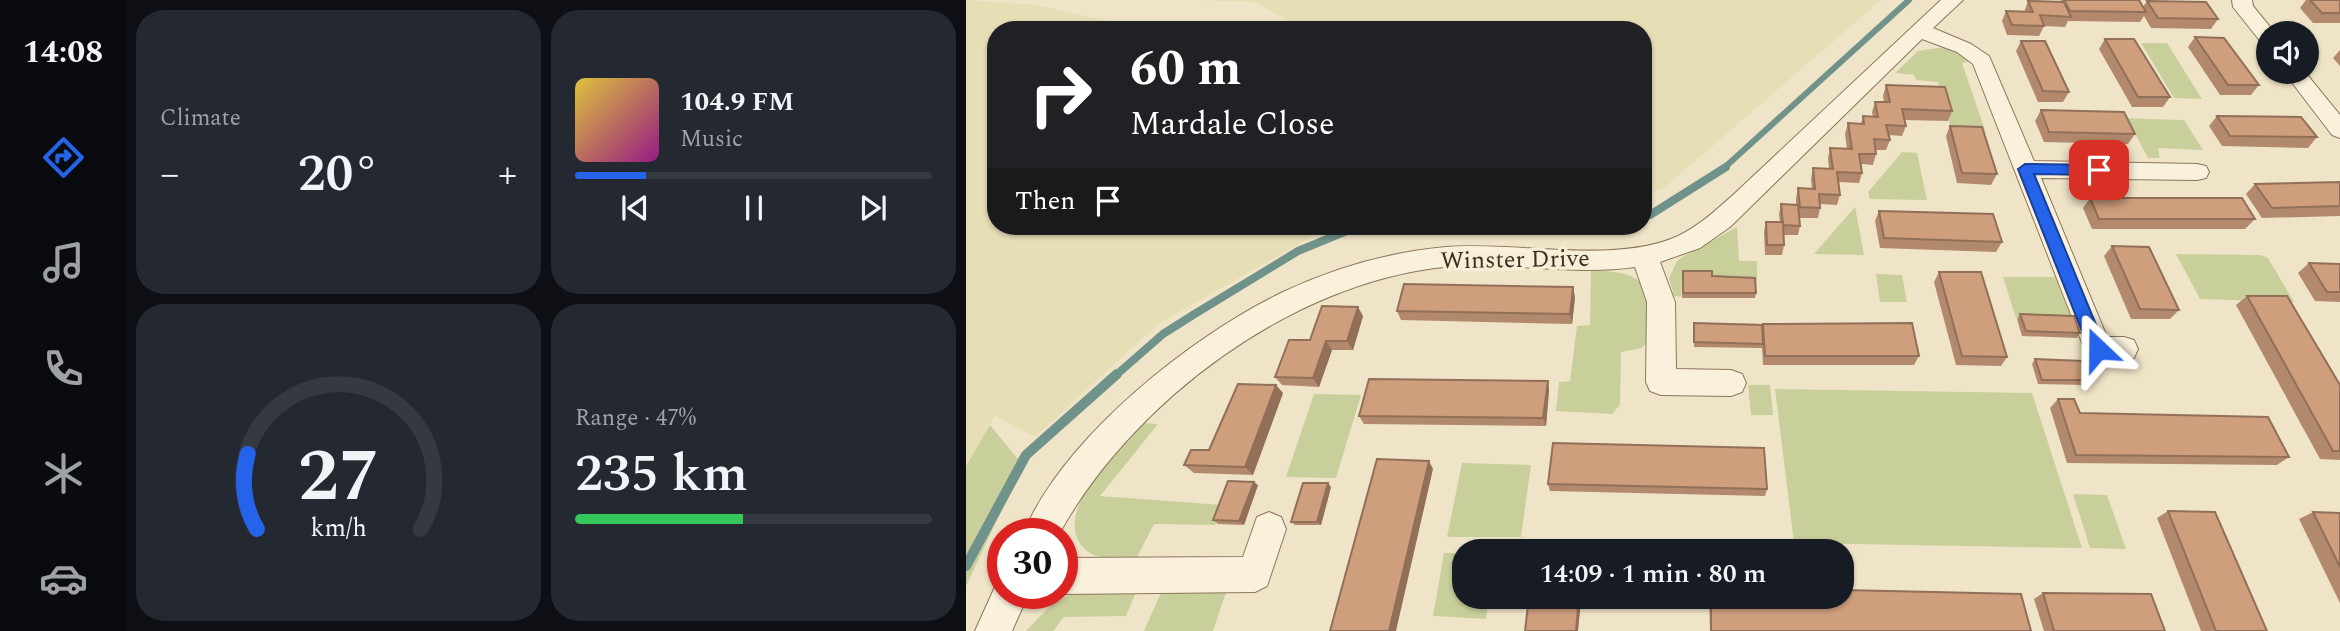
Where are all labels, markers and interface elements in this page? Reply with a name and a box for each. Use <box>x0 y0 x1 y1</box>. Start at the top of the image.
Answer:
map controls <box>2256 21 2319 84</box>
button: sound <box>2256 21 2319 84</box>
text: 14:08 <box>23 28 103 77</box>
text: 60 m <box>1130 32 1241 107</box>
icon: right <box>1015 49 1106 140</box>
text: 104.9 FM <box>680 82 794 122</box>
text: Mardale Close <box>1130 100 1335 149</box>
text: Climate <box>160 101 241 136</box>
text: Music <box>680 122 743 157</box>
icon: directions <box>39 133 88 182</box>
text: 20° <box>298 135 379 214</box>
pin <box>2069 140 2129 200</box>
text: − <box>160 146 179 204</box>
text: + <box>498 146 517 204</box>
icon: arrive <box>2080 151 2118 189</box>
text: Then <box>1015 181 1075 221</box>
icon: arrive <box>1089 182 1127 220</box>
icon: previous <box>616 189 654 227</box>
icon: pause <box>735 189 773 227</box>
icon: next <box>854 189 892 227</box>
icon: music <box>39 238 88 287</box>
street label: Winster Drive <box>1440 241 1590 279</box>
position arrow <box>2061 312 2135 386</box>
icon: phone <box>39 344 88 393</box>
text: Range · 47% <box>575 401 696 436</box>
text: 27 <box>298 422 379 533</box>
text: 235 km <box>575 435 748 514</box>
icon: climate <box>39 449 88 498</box>
text: km/h <box>310 509 367 547</box>
speed limit sign: 30 <box>987 518 1078 609</box>
icon: car <box>39 554 88 603</box>
text: 14:09 · 1 min · 80 m <box>1540 554 1766 594</box>

